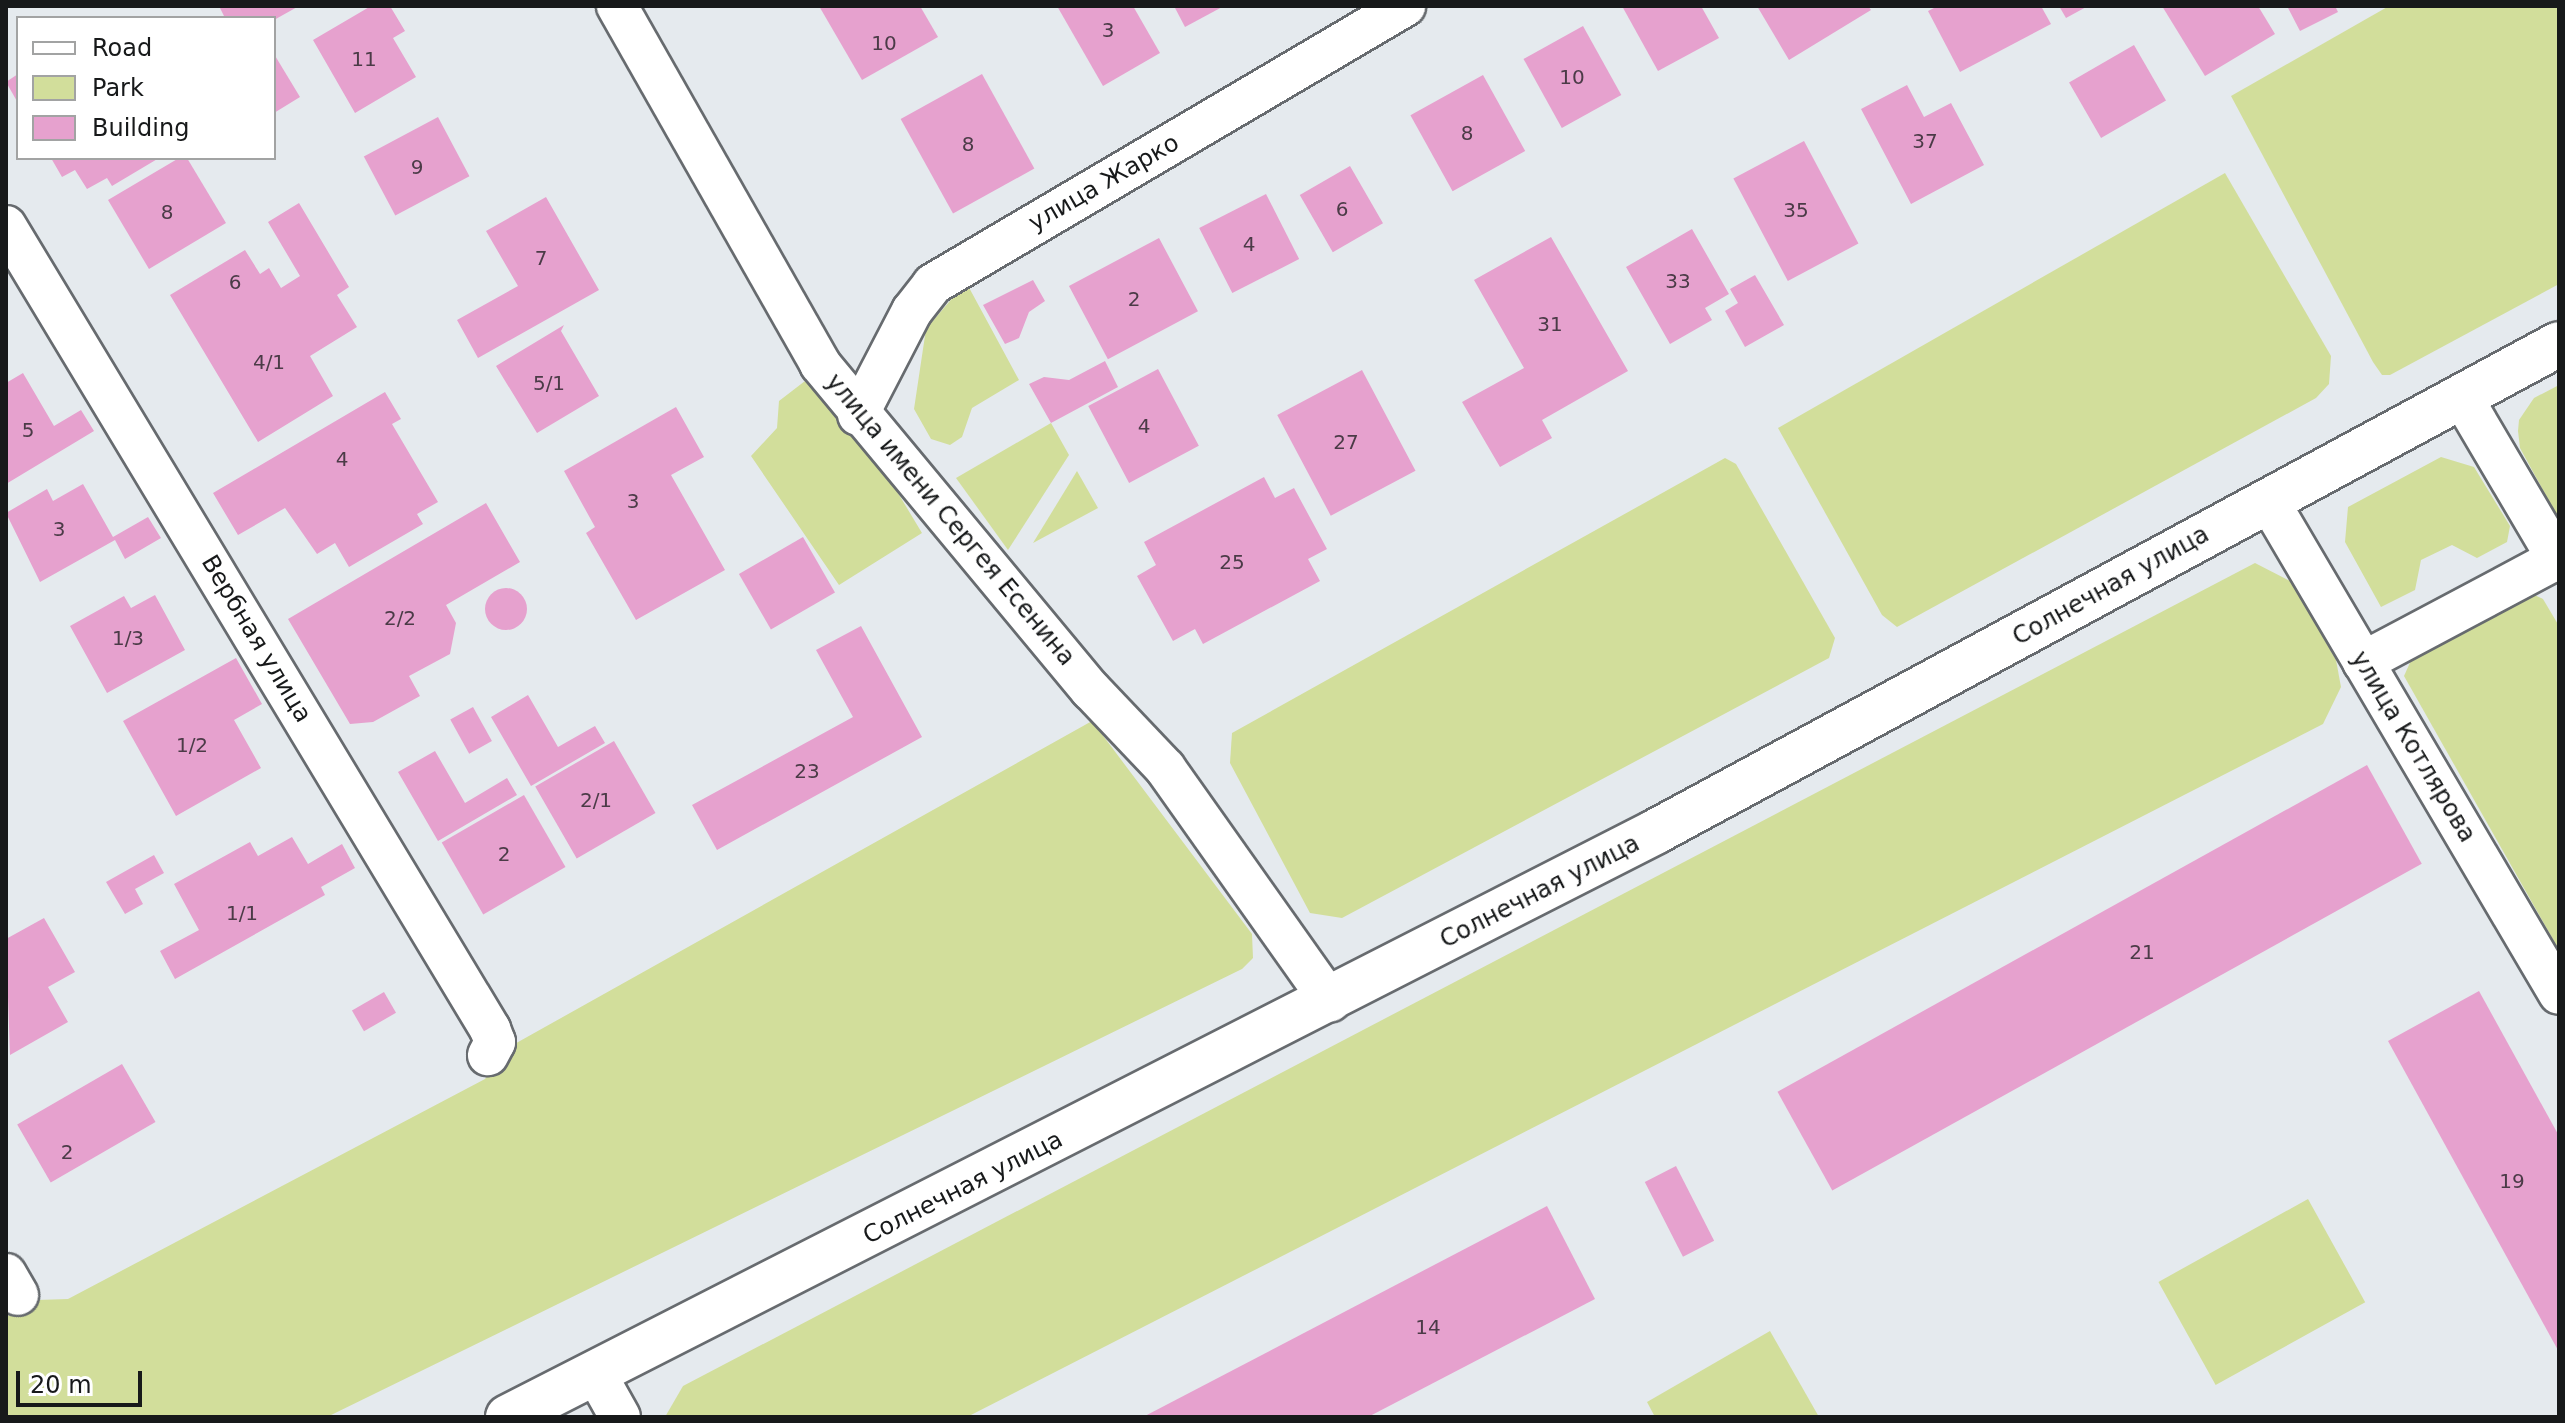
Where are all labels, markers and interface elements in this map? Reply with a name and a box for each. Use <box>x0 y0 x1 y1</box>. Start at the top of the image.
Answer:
legend <box>16 16 276 160</box>
house number: 3 <box>1102 18 1114 42</box>
house number: 10 <box>871 31 897 55</box>
text: Road <box>92 34 152 62</box>
house number: 11 <box>351 47 377 71</box>
house number: 10 <box>1559 65 1585 89</box>
text: Park <box>92 74 144 102</box>
text: Building <box>92 114 189 142</box>
house number: 8 <box>1461 121 1473 145</box>
street label: улица Жарко <box>1024 128 1184 238</box>
house number: 37 <box>1912 129 1938 153</box>
house number: 8 <box>962 132 974 156</box>
house number: 9 <box>411 155 423 179</box>
house number: 6 <box>1336 197 1348 221</box>
house number: 35 <box>1783 198 1809 222</box>
house number: 8 <box>161 200 173 224</box>
house number: 4 <box>1243 232 1255 256</box>
house number: 7 <box>535 246 547 270</box>
house number: 33 <box>1665 269 1691 293</box>
house number: 6 <box>229 270 241 294</box>
house number: 2 <box>1128 287 1140 311</box>
house number: 31 <box>1537 312 1563 336</box>
house number: 4/1 <box>253 350 285 374</box>
street label: улица имени Сергея Есенина <box>819 368 1081 672</box>
house number: 5/1 <box>533 371 565 395</box>
house number: 4 <box>1138 414 1150 438</box>
house number: 5 <box>22 418 34 442</box>
house number: 27 <box>1333 430 1359 454</box>
house number: 4 <box>336 447 348 471</box>
house number: 3 <box>627 489 639 513</box>
house number: 3 <box>53 517 65 541</box>
street label: Солнечная улица <box>2008 520 2214 652</box>
street label: Вербная улица <box>195 550 317 728</box>
house number: 25 <box>1219 550 1245 574</box>
house number: 2/2 <box>384 606 416 630</box>
house number: 1/3 <box>112 626 144 650</box>
street label: улица Котлярова <box>2345 646 2481 848</box>
house number: 1/2 <box>176 733 208 757</box>
house number: 23 <box>794 759 820 783</box>
house number: 2/1 <box>580 788 612 812</box>
street label: Солнечная улица <box>1435 829 1645 955</box>
house number: 2 <box>498 842 510 866</box>
house number: 1/1 <box>226 901 258 925</box>
house number: 21 <box>2129 940 2155 964</box>
street label: Солнечная улица <box>858 1125 1068 1251</box>
house number: 2 <box>61 1140 73 1164</box>
house number: 19 <box>2499 1169 2525 1193</box>
house number: 14 <box>1415 1315 1441 1339</box>
scale bar <box>20 1355 146 1405</box>
text: 20 m <box>30 1371 92 1399</box>

